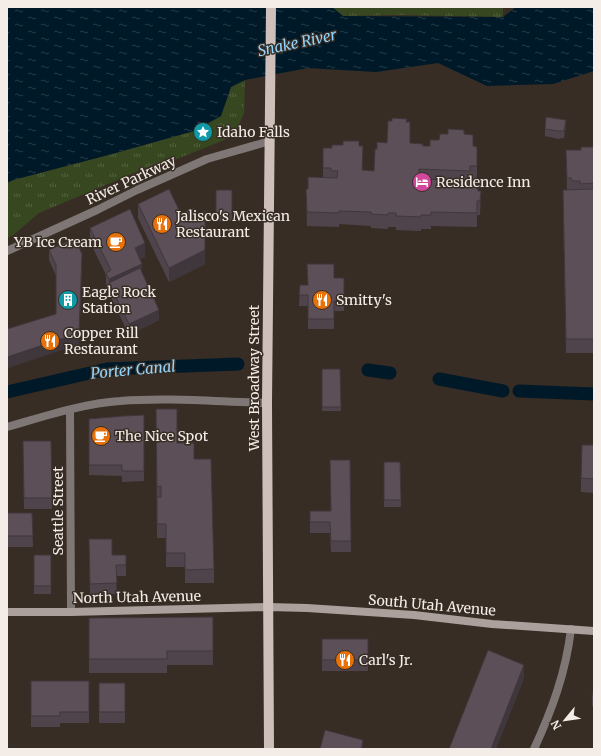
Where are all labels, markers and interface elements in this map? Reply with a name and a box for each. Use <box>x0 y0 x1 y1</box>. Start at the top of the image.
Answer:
water label: Snake River <box>256 25 339 60</box>
place icon: Idaho Falls <box>192 121 214 143</box>
place label: Idaho Falls <box>217 123 290 141</box>
street label: River Parkway <box>83 151 180 209</box>
hotel icon: Residence Inn <box>411 171 433 193</box>
place label: Residence Inn <box>436 173 531 191</box>
place label: Jalisco's Mexican Restaurant <box>175 207 290 241</box>
restaurant icon: Jalisco's Mexican Restaurant <box>151 213 173 235</box>
cafe icon: YB Ice Cream <box>105 231 127 253</box>
place label: YB Ice Cream <box>13 233 102 251</box>
place label: Eagle Rock Station <box>82 283 156 317</box>
building icon: Eagle Rock Station <box>57 289 79 311</box>
restaurant icon: Smitty's <box>311 289 333 311</box>
place label: Smitty's <box>336 291 392 309</box>
street label: West Broadway Street <box>245 304 263 452</box>
place label: Copper Rill Restaurant <box>64 324 139 358</box>
restaurant icon: Copper Rill Restaurant <box>39 330 61 352</box>
water label: Porter Canal <box>90 356 176 383</box>
cafe icon: The Nice Spot <box>90 425 112 447</box>
place label: The Nice Spot <box>115 427 209 445</box>
street label: Seattle Street <box>49 466 67 556</box>
street label: North Utah Avenue <box>73 587 201 607</box>
street label: South Utah Avenue <box>367 590 497 620</box>
restaurant icon: Carl's Jr. <box>334 649 356 671</box>
place label: Carl's Jr. <box>359 651 413 669</box>
north arrow <box>545 700 585 740</box>
text: N <box>548 717 564 732</box>

